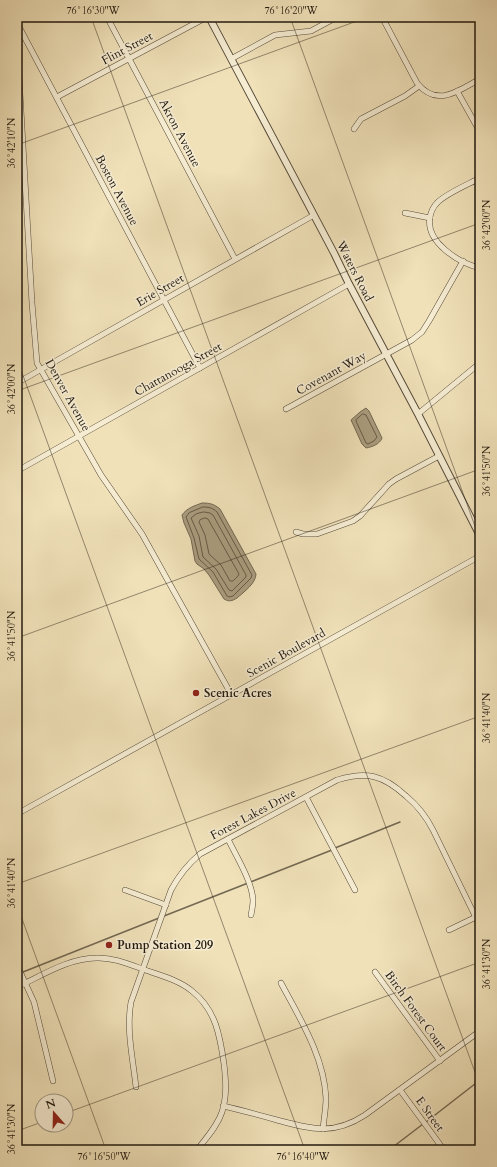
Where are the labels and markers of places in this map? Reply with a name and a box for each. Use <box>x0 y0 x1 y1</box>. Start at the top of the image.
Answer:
place label: Scenic Acres <box>204 685 272 701</box>
marker: Scenic Acres <box>191 688 201 698</box>
place label: Pump Station 209 <box>117 937 213 953</box>
marker: Pump Station 209 <box>104 940 114 950</box>

